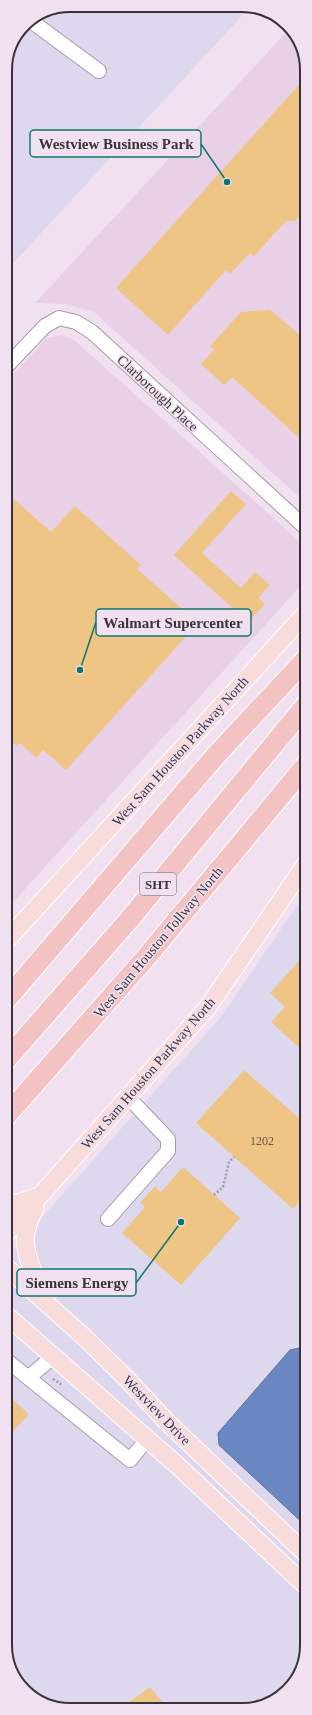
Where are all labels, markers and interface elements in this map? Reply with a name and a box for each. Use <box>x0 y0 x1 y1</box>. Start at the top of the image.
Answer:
callout: Westview Business Park <box>30 130 201 157</box>
text: Westview Business Park <box>38 136 194 152</box>
street label: Clarborough Place <box>114 352 201 435</box>
callout: Walmart Supercenter <box>96 609 251 636</box>
text: Walmart Supercenter <box>103 615 243 631</box>
street label: West Sam Houston Parkway North <box>109 674 251 829</box>
street label: West Sam Houston Tollway North <box>91 864 226 1021</box>
road number: SHT <box>140 873 176 895</box>
street label: West Sam Houston Parkway North <box>79 995 218 1152</box>
house number: 1202 <box>250 1134 274 1148</box>
callout: Siemens Energy <box>17 1269 136 1296</box>
text: Siemens Energy <box>26 1275 129 1291</box>
street label: Westview Drive <box>120 1373 193 1448</box>

